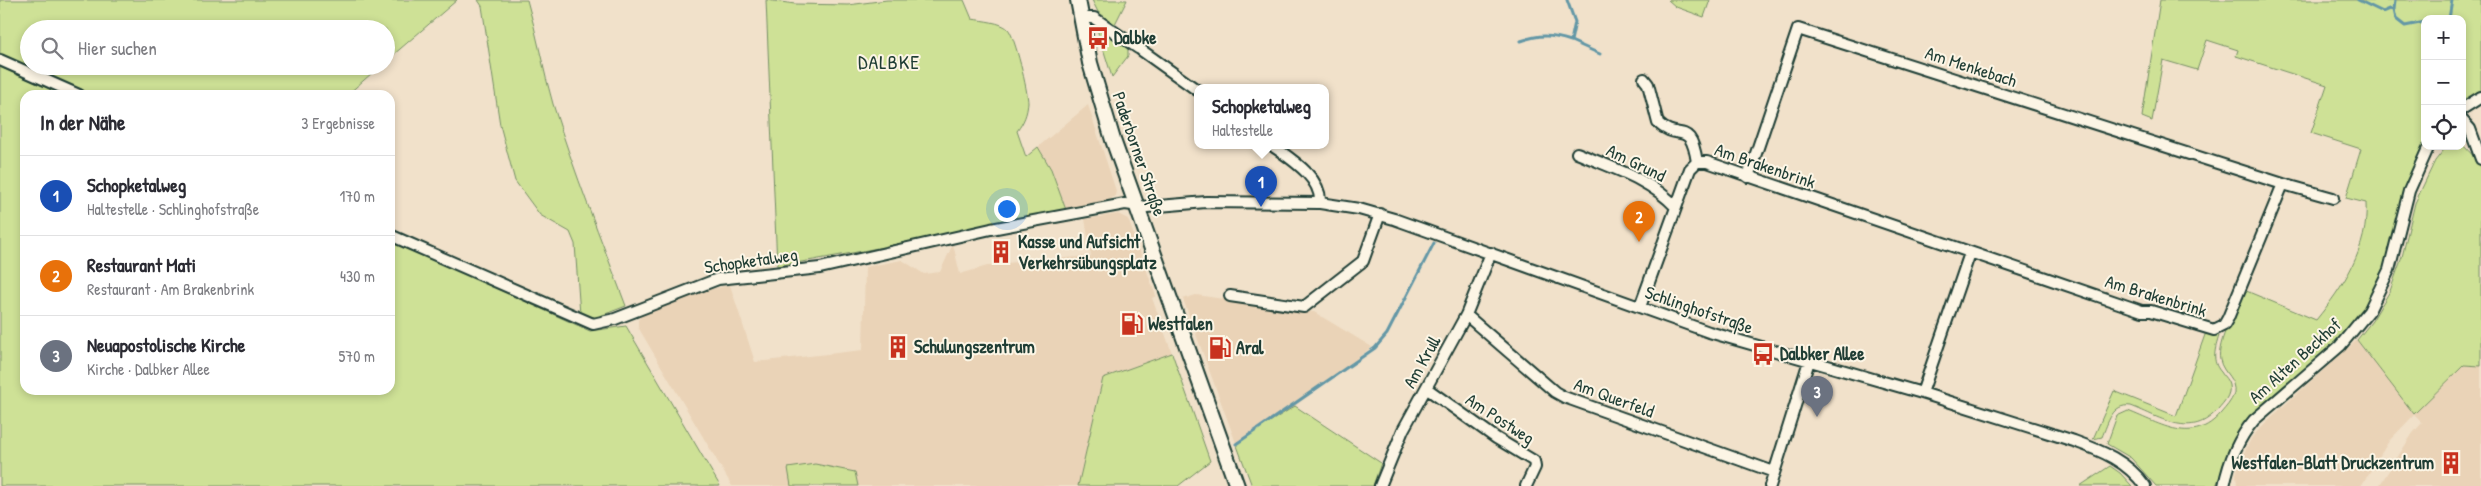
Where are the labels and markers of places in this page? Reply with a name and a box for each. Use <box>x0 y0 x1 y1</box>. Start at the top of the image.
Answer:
bus stop icon: Dalbke <box>1085 25 1111 51</box>
place label: Dalbke <box>1114 25 1157 50</box>
pin: 1 <box>1245 166 1277 207</box>
pin: 2 <box>1623 201 1655 242</box>
place label: Kasse und Aufsicht Verkehrsübungsplatz <box>1018 229 1157 276</box>
building icon: Kasse und Aufsicht Verkehrsübungsplatz <box>988 239 1014 265</box>
fuel station icon: Westfalen <box>1119 311 1145 337</box>
place label: Westfalen <box>1148 311 1213 336</box>
building icon: Schulungszentrum <box>885 334 911 360</box>
place label: Schulungszentrum <box>914 334 1035 360</box>
fuel station icon: Aral <box>1207 335 1233 361</box>
place label: Aral <box>1236 335 1265 360</box>
bus stop icon: Dalbker Allee <box>1750 341 1776 367</box>
place label: Dalbker Allee <box>1780 341 1865 366</box>
pin: 3 <box>1801 376 1833 417</box>
place label: Westfalen-Blatt Druckzentrum <box>2232 450 2434 475</box>
building icon: Westfalen-Blatt Druckzentrum <box>2438 450 2464 476</box>

